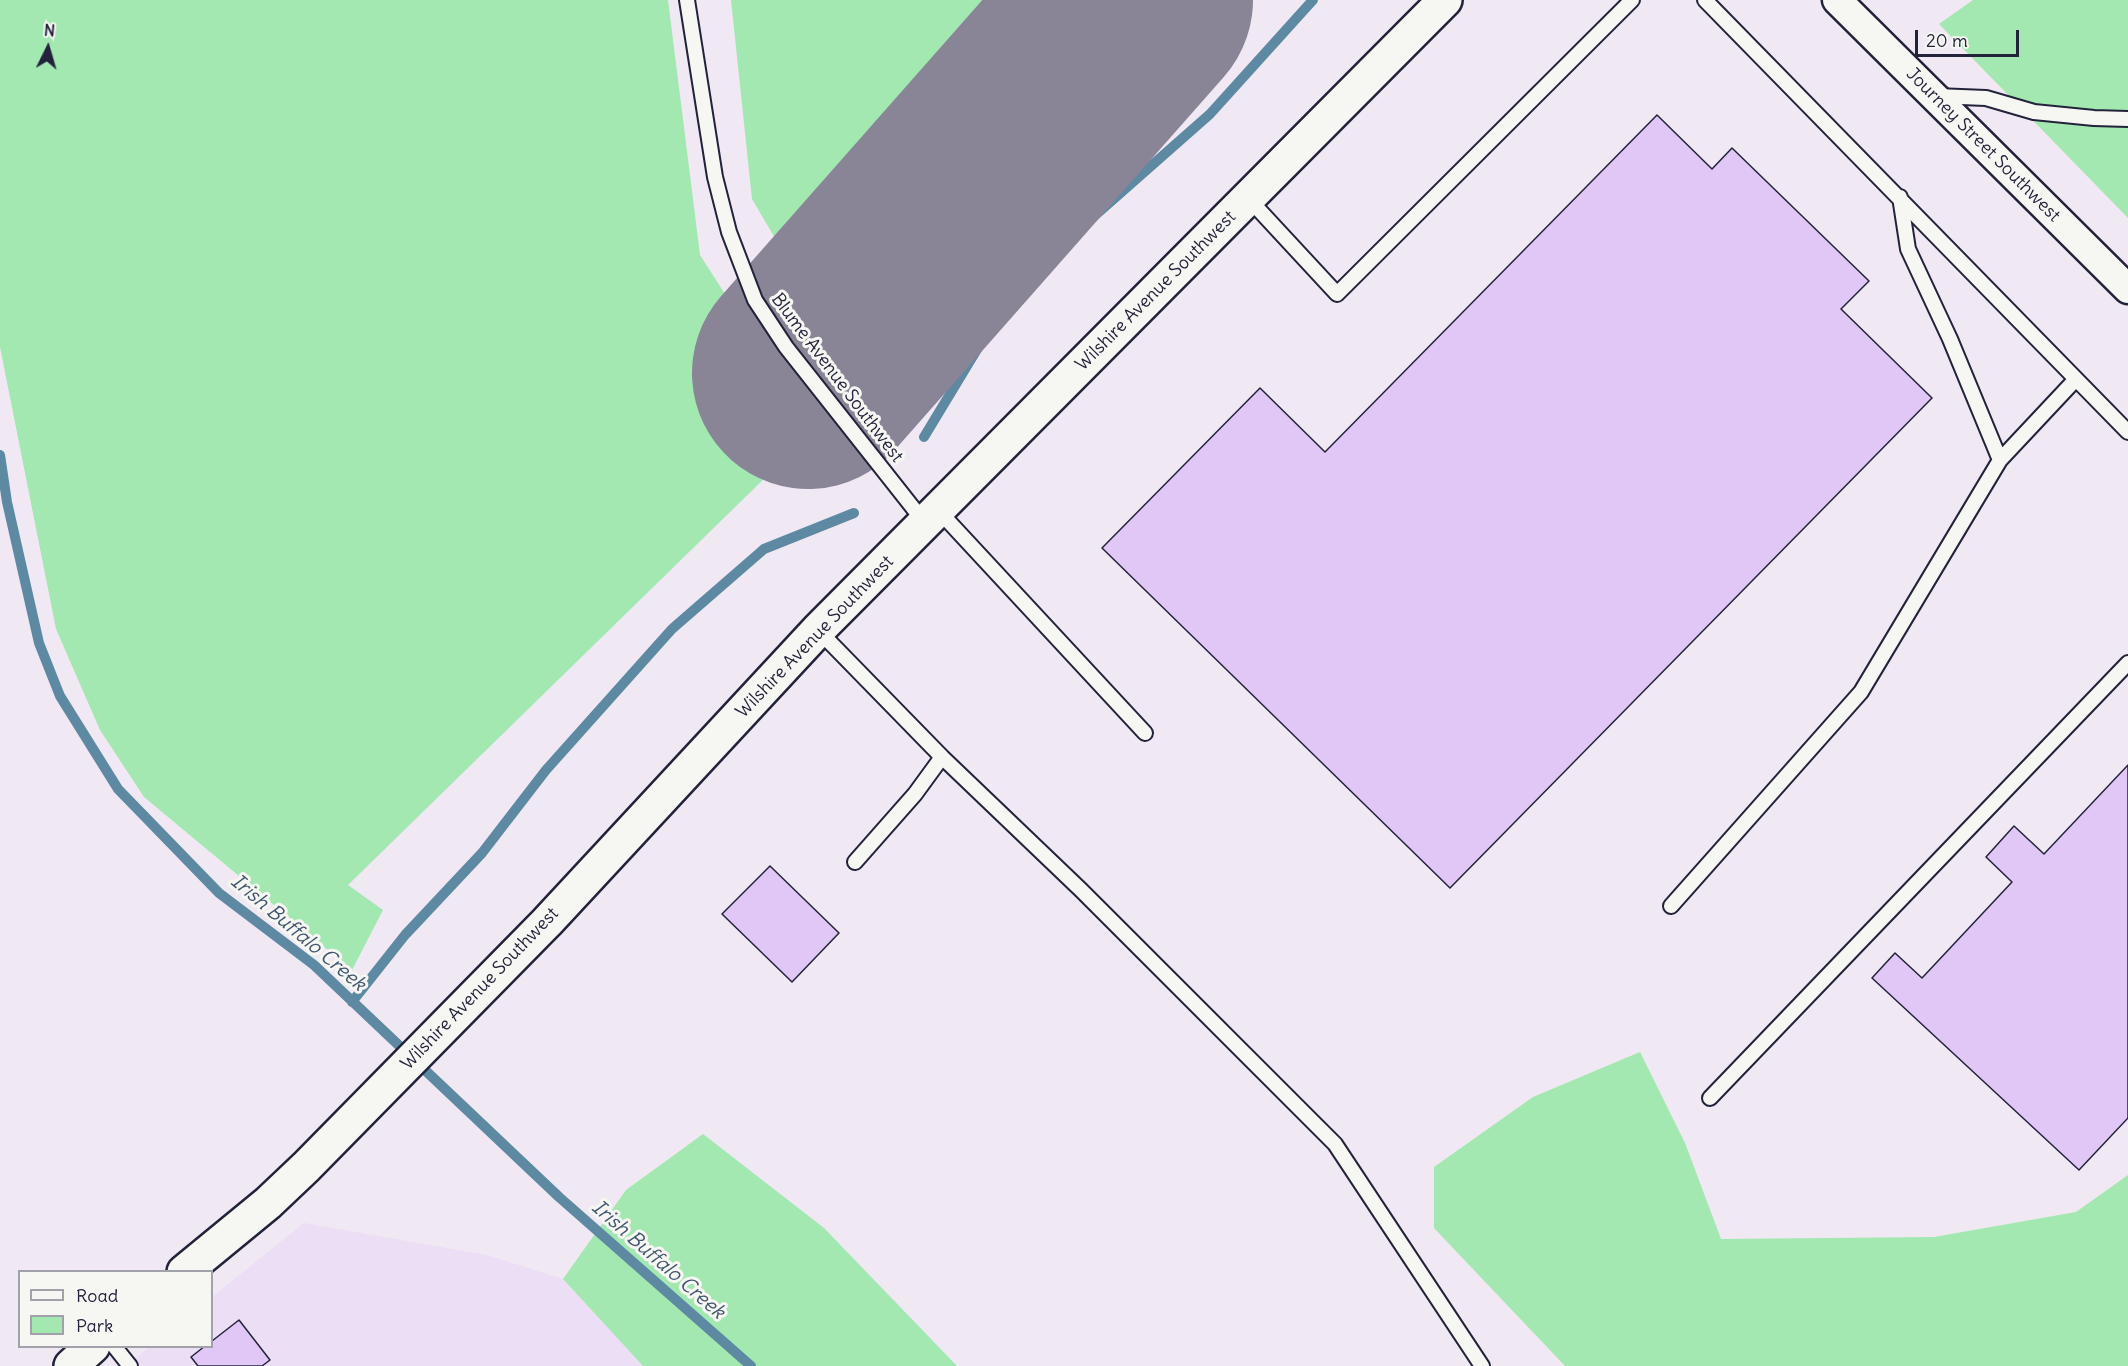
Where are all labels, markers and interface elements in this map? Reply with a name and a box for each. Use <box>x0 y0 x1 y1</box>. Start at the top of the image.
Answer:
north arrow <box>18 18 78 78</box>
scale bar <box>1918 18 2022 56</box>
text: N <box>43 20 56 41</box>
text: 20 m <box>1926 29 1968 52</box>
street label: Journey Street Southwest <box>1901 63 2065 227</box>
street label: Wilshire Avenue Southwest <box>1071 206 1241 376</box>
street label: Blume Avenue Southwest <box>766 289 908 467</box>
street label: Wilshire Avenue Southwest <box>732 551 898 723</box>
water label: Irish Buffalo Creek <box>226 870 370 996</box>
street label: Wilshire Avenue Southwest <box>397 903 563 1075</box>
water label: Irish Buffalo Creek <box>587 1196 729 1324</box>
legend <box>18 1270 213 1348</box>
text: Road <box>76 1284 118 1307</box>
text: Park <box>76 1314 113 1337</box>

